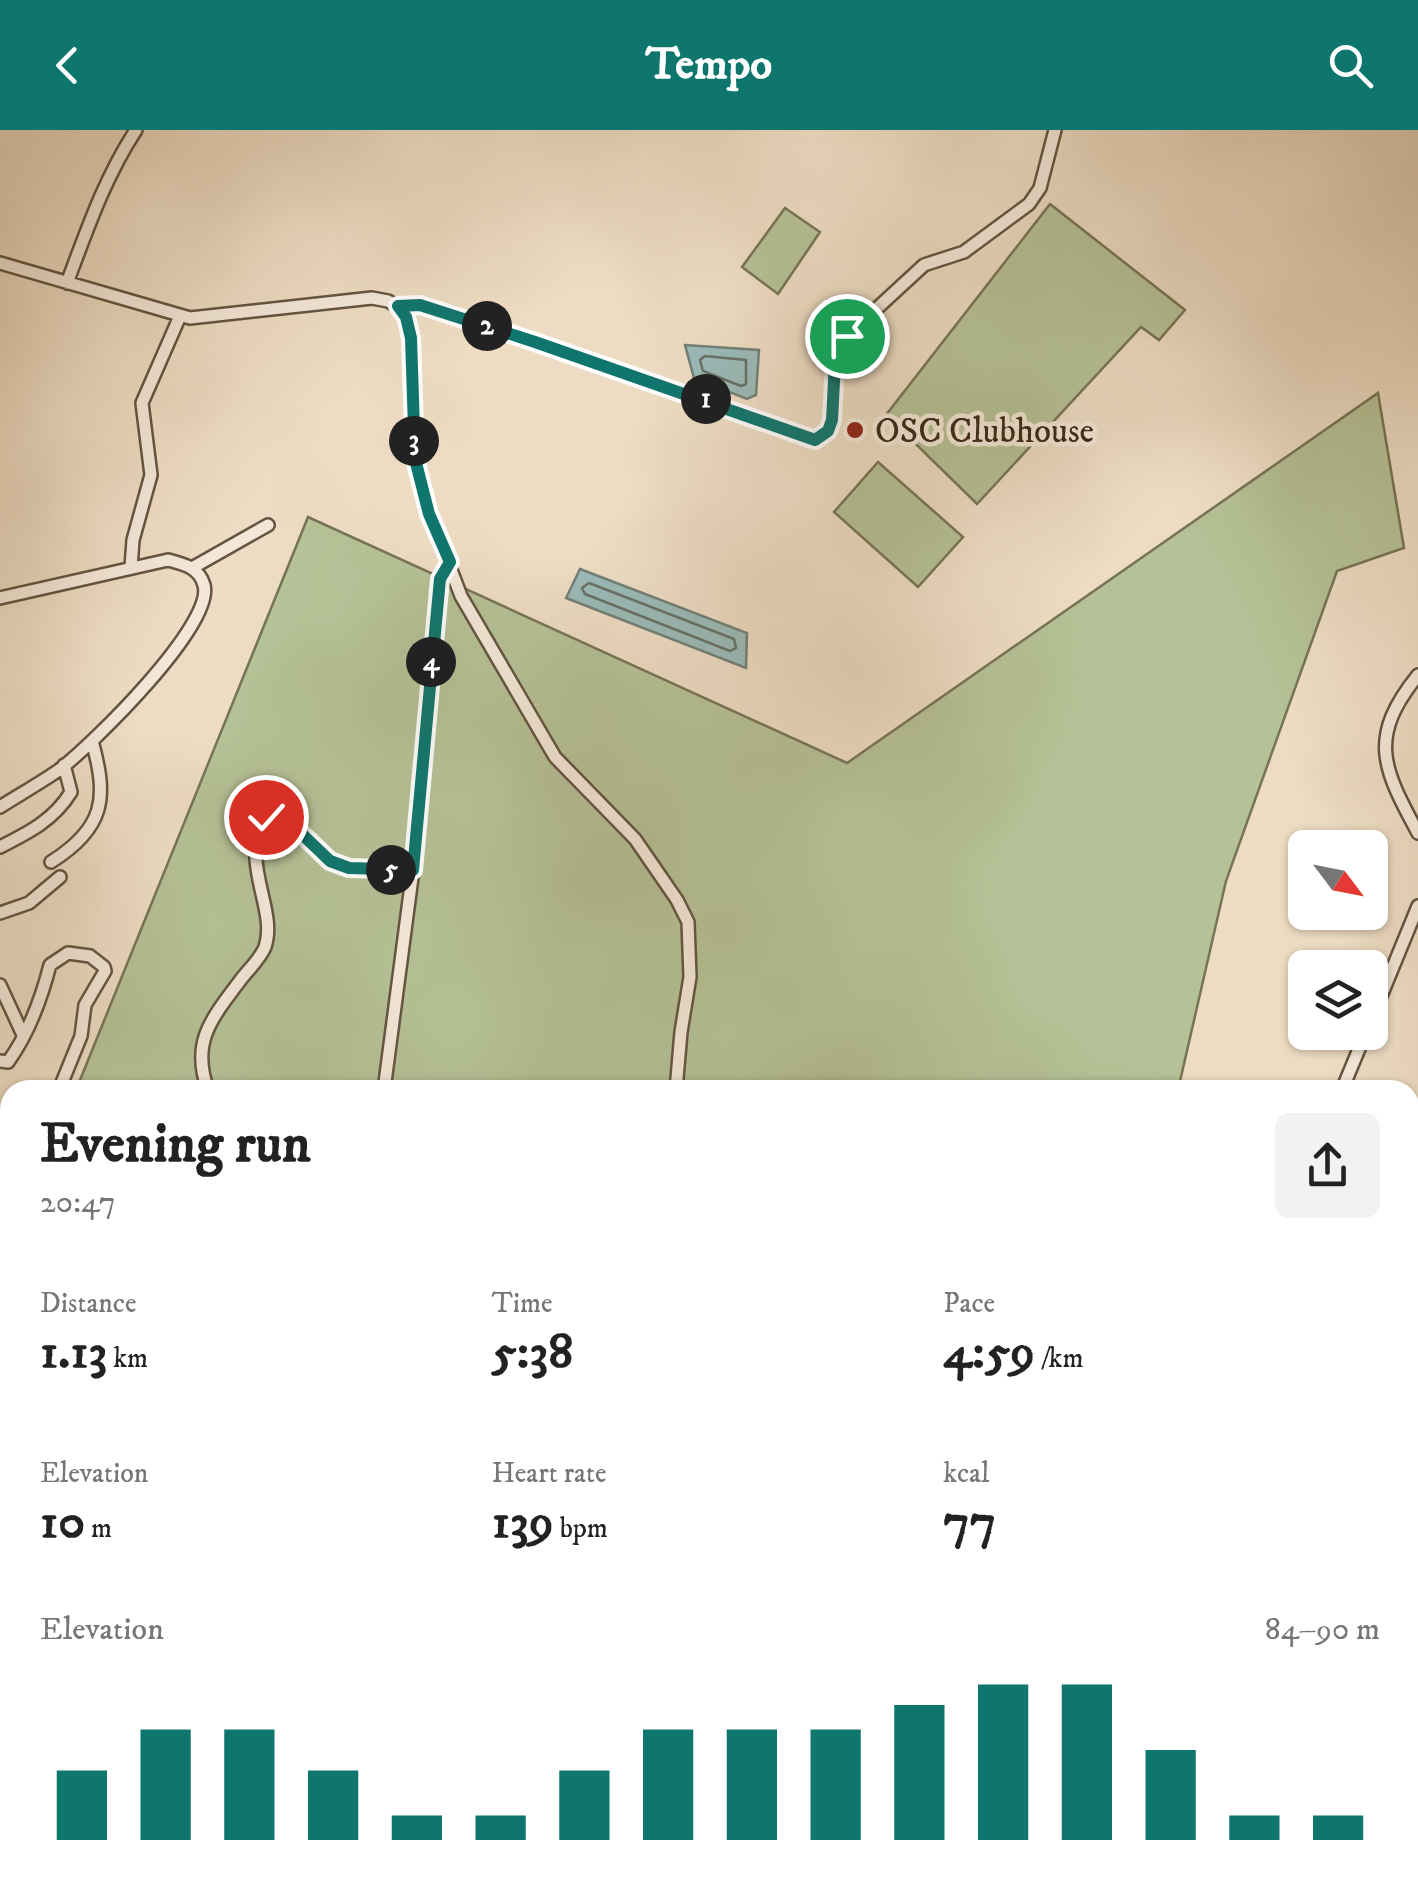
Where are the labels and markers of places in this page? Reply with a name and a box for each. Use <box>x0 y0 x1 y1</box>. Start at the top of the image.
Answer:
pin <box>805 294 890 379</box>
pin: 2 <box>462 301 512 351</box>
pin: 1 <box>681 374 731 424</box>
place label: OSC Clubhouse <box>875 410 1094 454</box>
pin: 3 <box>389 416 439 466</box>
marker: OSC Clubhouse <box>844 419 866 441</box>
pin: 4 <box>406 637 456 687</box>
pin <box>224 775 309 860</box>
pin: 5 <box>366 845 416 895</box>

